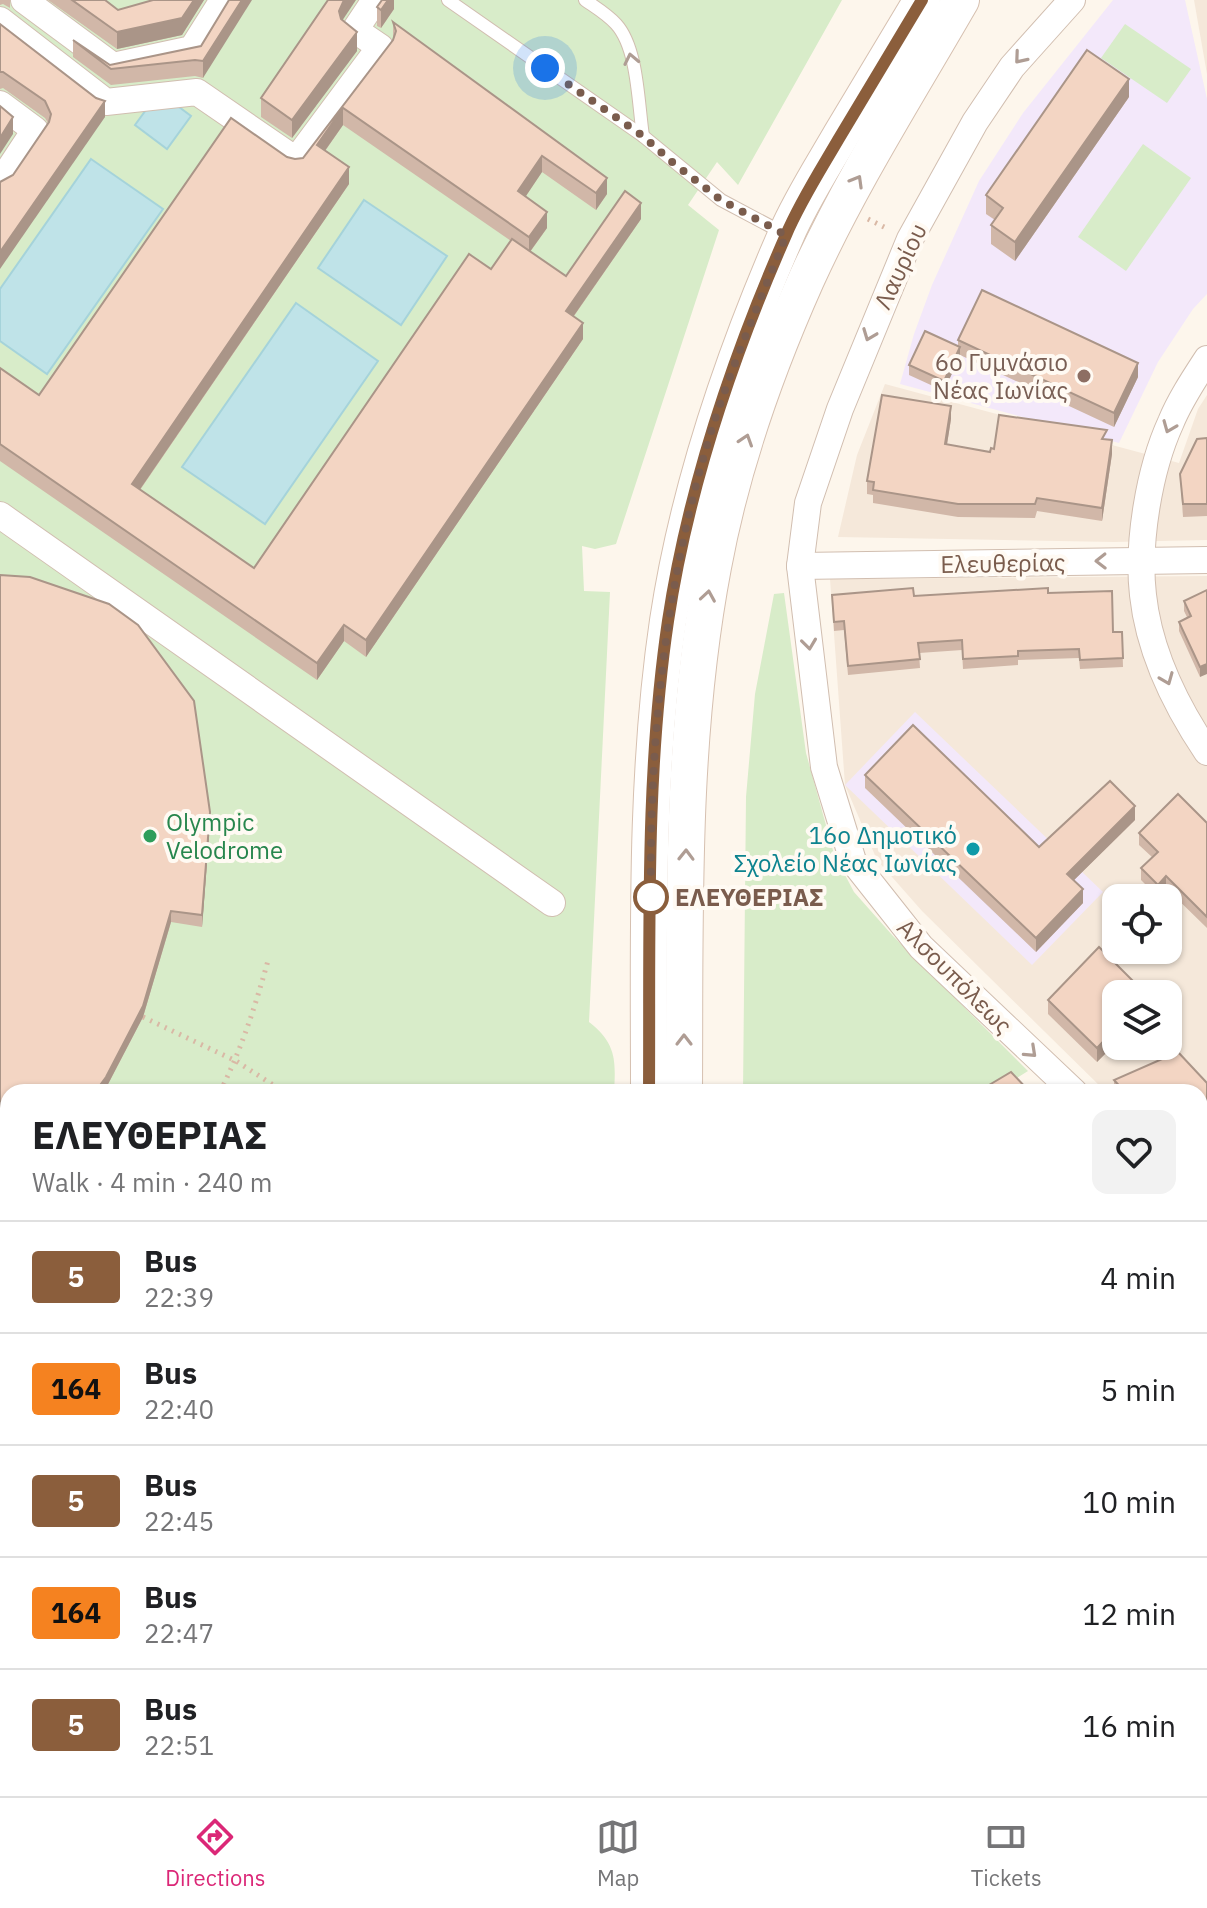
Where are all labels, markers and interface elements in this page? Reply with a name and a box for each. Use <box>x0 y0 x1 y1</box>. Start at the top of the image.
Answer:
your location <box>525 48 565 88</box>
one-way arrow <box>1015 49 1030 64</box>
one-way arrow <box>623 52 640 66</box>
one-way arrow <box>847 175 863 190</box>
street label: Λαυρίου <box>866 218 934 314</box>
one-way arrow <box>862 327 879 341</box>
place label: 6ο Γυμνάσιο Νέας Ιωνίας <box>933 346 1068 406</box>
marker: 6ο Γυμνάσιο Νέας Ιωνίας <box>1075 367 1093 385</box>
one-way arrow <box>1163 419 1179 433</box>
one-way arrow <box>736 434 752 448</box>
street label: Ελευθερίας <box>940 546 1066 580</box>
one-way arrow <box>1094 553 1107 570</box>
one-way arrow <box>699 589 716 603</box>
one-way arrow <box>800 638 817 651</box>
one-way arrow <box>1158 671 1174 686</box>
place label: Olympic Velodrome <box>166 806 283 866</box>
place label: 16ο Δημοτικό Σχολείο Νέας Ιωνίας <box>734 819 957 879</box>
marker: Olympic Velodrome <box>141 827 159 845</box>
marker: 16ο Δημοτικό Σχολείο Νέας Ιωνίας <box>964 840 982 858</box>
one-way arrow <box>677 848 695 861</box>
marker: ΕΛΕΥΘΕΡΙΑΣ <box>634 880 668 914</box>
place label: ΕΛΕΥΘΕΡΙΑΣ <box>675 881 824 913</box>
map controls <box>1102 884 1182 1060</box>
button: locate <box>1102 884 1182 964</box>
street label: Αλσουπόλεως <box>890 911 1020 1041</box>
button: layers <box>1102 980 1182 1060</box>
one-way arrow <box>675 1033 693 1046</box>
one-way arrow <box>1022 1042 1036 1057</box>
text: ΕΛΕΥΘΕΡΙΑΣ <box>32 1110 268 1159</box>
button: heart <box>1092 1110 1176 1194</box>
text: Walk · 4 min · 240 m <box>32 1165 272 1199</box>
text: Bus <box>144 1241 197 1280</box>
text: 5 <box>68 1258 84 1295</box>
text: 4 min <box>1100 1258 1176 1297</box>
text: 22:39 <box>144 1280 214 1314</box>
text: Bus <box>144 1353 197 1392</box>
text: 164 <box>51 1370 101 1407</box>
text: 5 min <box>1100 1370 1176 1409</box>
text: 22:40 <box>144 1392 214 1426</box>
text: Bus <box>144 1465 197 1504</box>
text: 5 <box>68 1482 84 1519</box>
text: 10 min <box>1082 1482 1176 1521</box>
text: 22:45 <box>144 1504 214 1538</box>
text: Bus <box>144 1577 197 1616</box>
text: 164 <box>51 1594 101 1631</box>
text: 12 min <box>1082 1594 1176 1633</box>
text: 22:47 <box>144 1616 214 1650</box>
text: Bus <box>144 1689 197 1728</box>
text: 5 <box>68 1706 84 1743</box>
text: 16 min <box>1082 1706 1176 1745</box>
text: 22:51 <box>144 1728 214 1762</box>
tab: Directions <box>165 1815 265 1892</box>
tab: Map <box>596 1815 640 1892</box>
tab: Tickets <box>971 1815 1042 1892</box>

